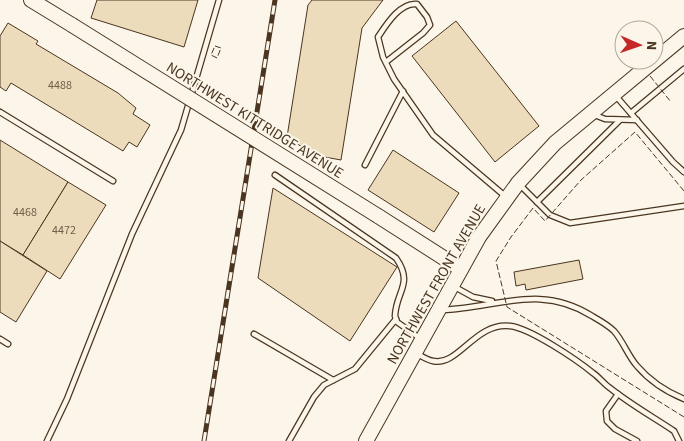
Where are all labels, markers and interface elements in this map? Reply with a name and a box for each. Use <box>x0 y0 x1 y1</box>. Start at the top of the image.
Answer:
north arrow <box>614 20 664 70</box>
text: N <box>641 40 661 50</box>
street label: NORTHWEST KITTRIDGE AVENUE <box>162 57 348 184</box>
house number: 4488 <box>48 77 72 94</box>
street label: NORTHWEST FRONT AVENUE <box>382 200 491 368</box>
house number: 4468 <box>13 204 37 221</box>
house number: 4472 <box>52 222 76 239</box>

